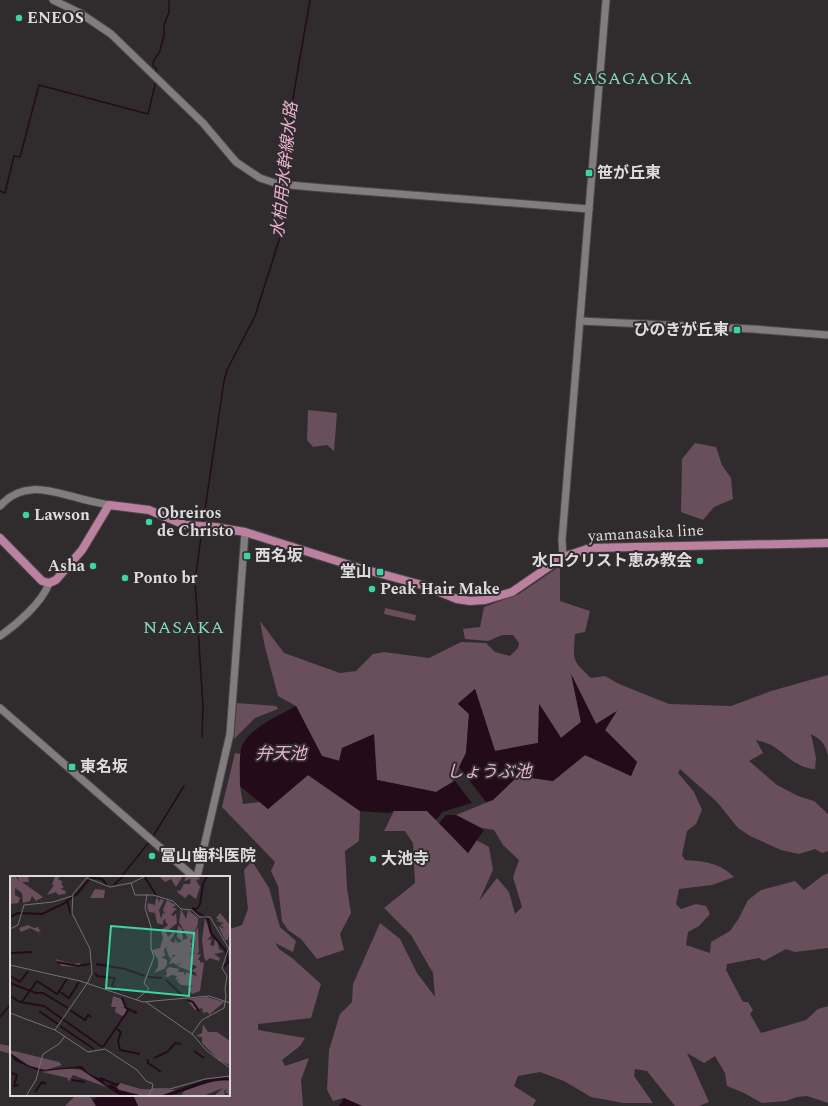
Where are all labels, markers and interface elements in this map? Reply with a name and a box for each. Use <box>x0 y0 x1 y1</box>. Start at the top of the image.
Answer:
place label: ENEOS <box>27 6 84 30</box>
marker: ENEOS <box>14 13 24 23</box>
district label: SASAGAOKA <box>572 65 694 92</box>
water label: 水柏用水幹線水路 <box>265 99 305 239</box>
place label: 笹が丘東 <box>597 161 661 185</box>
marker: 笹が丘東 <box>584 168 594 178</box>
place label: ひのきが丘東 <box>633 318 729 342</box>
marker: ひのきが丘東 <box>732 325 742 335</box>
place label: Obreiros de Christo <box>157 501 234 543</box>
place label: Lawson <box>34 503 90 527</box>
marker: Lawson <box>21 510 31 520</box>
marker: Obreiros de Christo <box>144 517 154 527</box>
street label: yamanasaka line <box>586 518 705 548</box>
place label: 西名坂 <box>255 544 303 568</box>
place label: 水口クリスト恵み教会 <box>532 549 692 573</box>
marker: 西名坂 <box>242 551 252 561</box>
place label: Asha <box>48 554 86 578</box>
marker: 水口クリスト恵み教会 <box>695 556 705 566</box>
place label: 堂山 <box>340 560 372 584</box>
marker: Asha <box>88 561 98 571</box>
place label: Ponto br <box>133 566 198 590</box>
marker: 堂山 <box>375 567 385 577</box>
marker: Ponto br <box>120 573 130 583</box>
place label: Peak Hair Make <box>380 577 500 601</box>
marker: Peak Hair Make <box>367 584 377 594</box>
district label: NASAKA <box>143 614 225 641</box>
water label: 弁天池 <box>256 741 308 767</box>
place label: 東名坂 <box>80 755 128 779</box>
water label: しょうぶ池 <box>447 759 533 785</box>
marker: 東名坂 <box>67 762 77 772</box>
place label: 冨山歯科医院 <box>160 844 256 868</box>
place label: 大池寺 <box>381 847 429 871</box>
marker: 冨山歯科医院 <box>147 851 157 861</box>
marker: 大池寺 <box>368 854 378 864</box>
inset map <box>10 876 230 1096</box>

